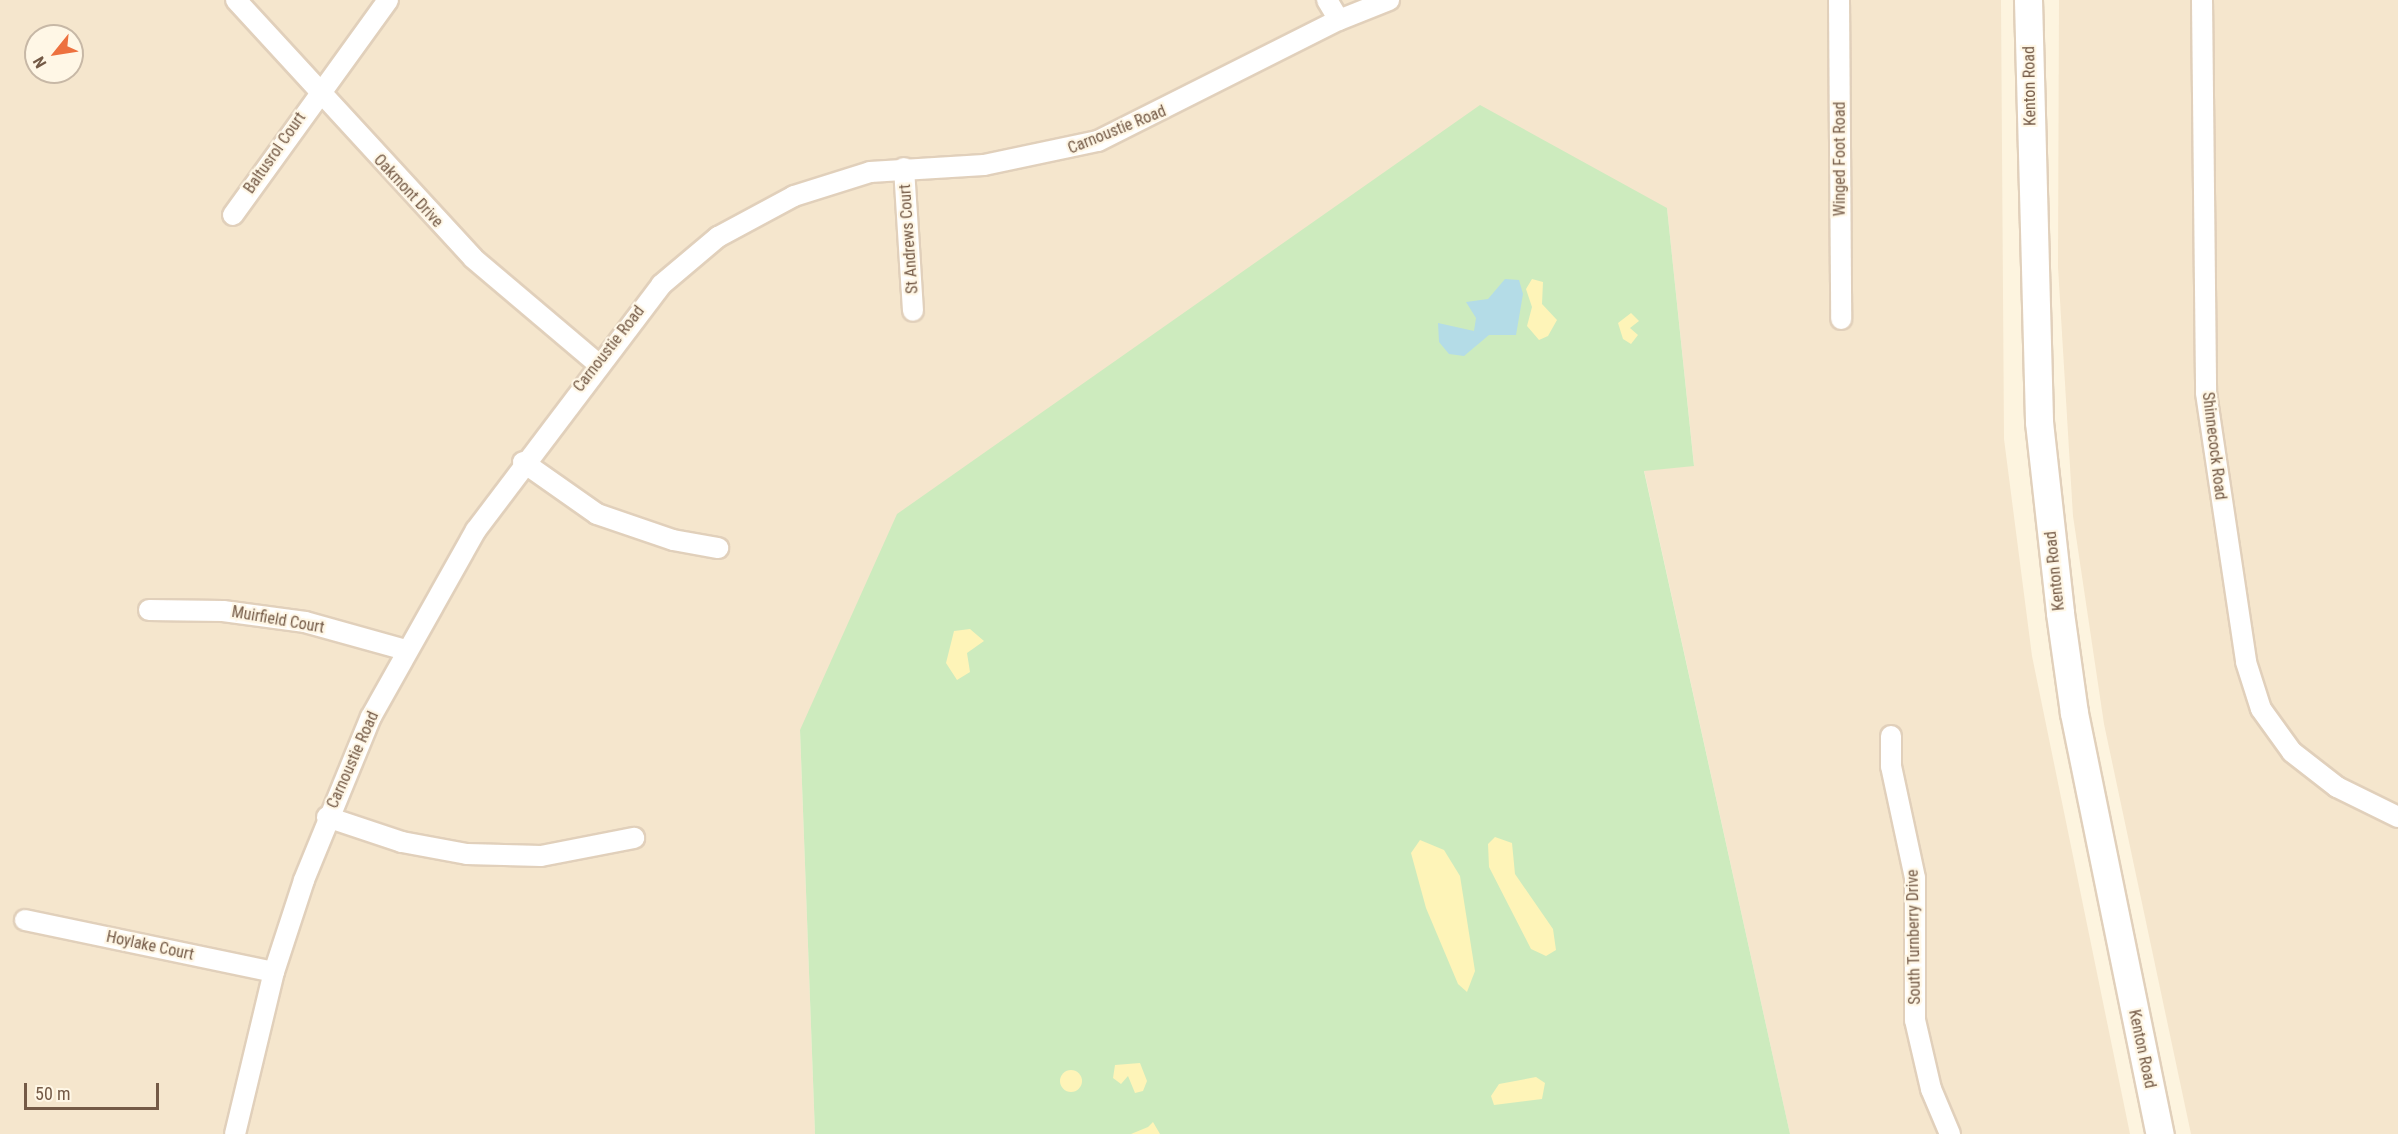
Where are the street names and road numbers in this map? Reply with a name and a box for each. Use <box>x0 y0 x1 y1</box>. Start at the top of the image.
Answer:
street label: Kenton Road <box>2020 46 2040 126</box>
street label: Carnoustie Road <box>1065 102 1169 158</box>
street label: Winged Foot Road <box>1830 102 1850 216</box>
street label: Baltusrol Court <box>240 109 310 197</box>
street label: Oakmont Drive <box>369 151 447 231</box>
street label: St Andrews Court <box>896 183 922 295</box>
street label: Carnoustie Road <box>569 302 649 396</box>
street label: Shinnecock Road <box>2198 391 2230 501</box>
street label: Kenton Road <box>2041 530 2069 612</box>
street label: Muirfield Court <box>230 602 326 638</box>
street label: Carnoustie Road <box>323 709 383 811</box>
street label: South Turnberry Drive <box>1903 869 1925 1005</box>
street label: Hoylake Court <box>105 927 195 965</box>
street label: Kenton Road <box>2124 1008 2160 1090</box>

